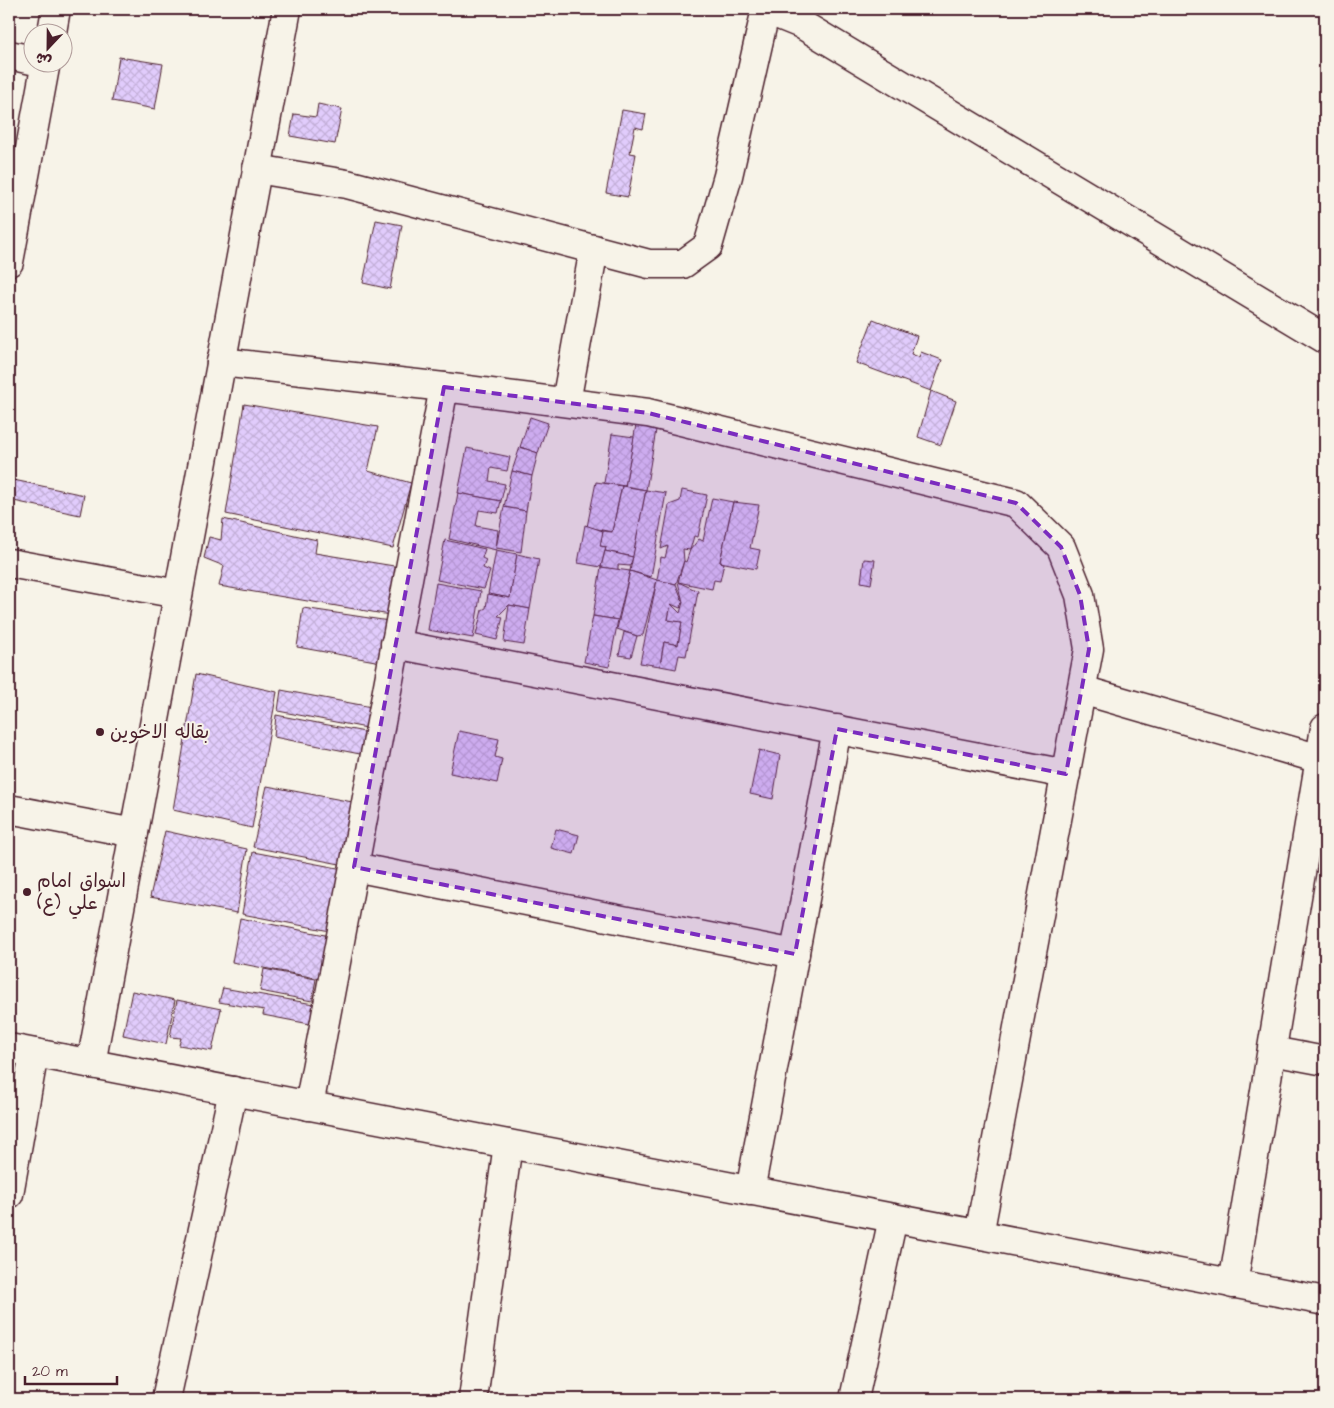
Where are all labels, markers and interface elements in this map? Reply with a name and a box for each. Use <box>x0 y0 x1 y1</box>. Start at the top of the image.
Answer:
north arrow <box>22 22 72 72</box>
text: ش <box>33 47 54 71</box>
place label: بقاله الاخوين <box>110 719 209 746</box>
marker: بقاله الاخوين <box>94 726 106 738</box>
place label: اسواق امام علي (ع) <box>37 868 126 919</box>
marker: اسواق امام علي (ع) <box>21 886 33 898</box>
scale bar <box>25 1353 118 1385</box>
text: 20 m <box>32 1361 68 1382</box>

